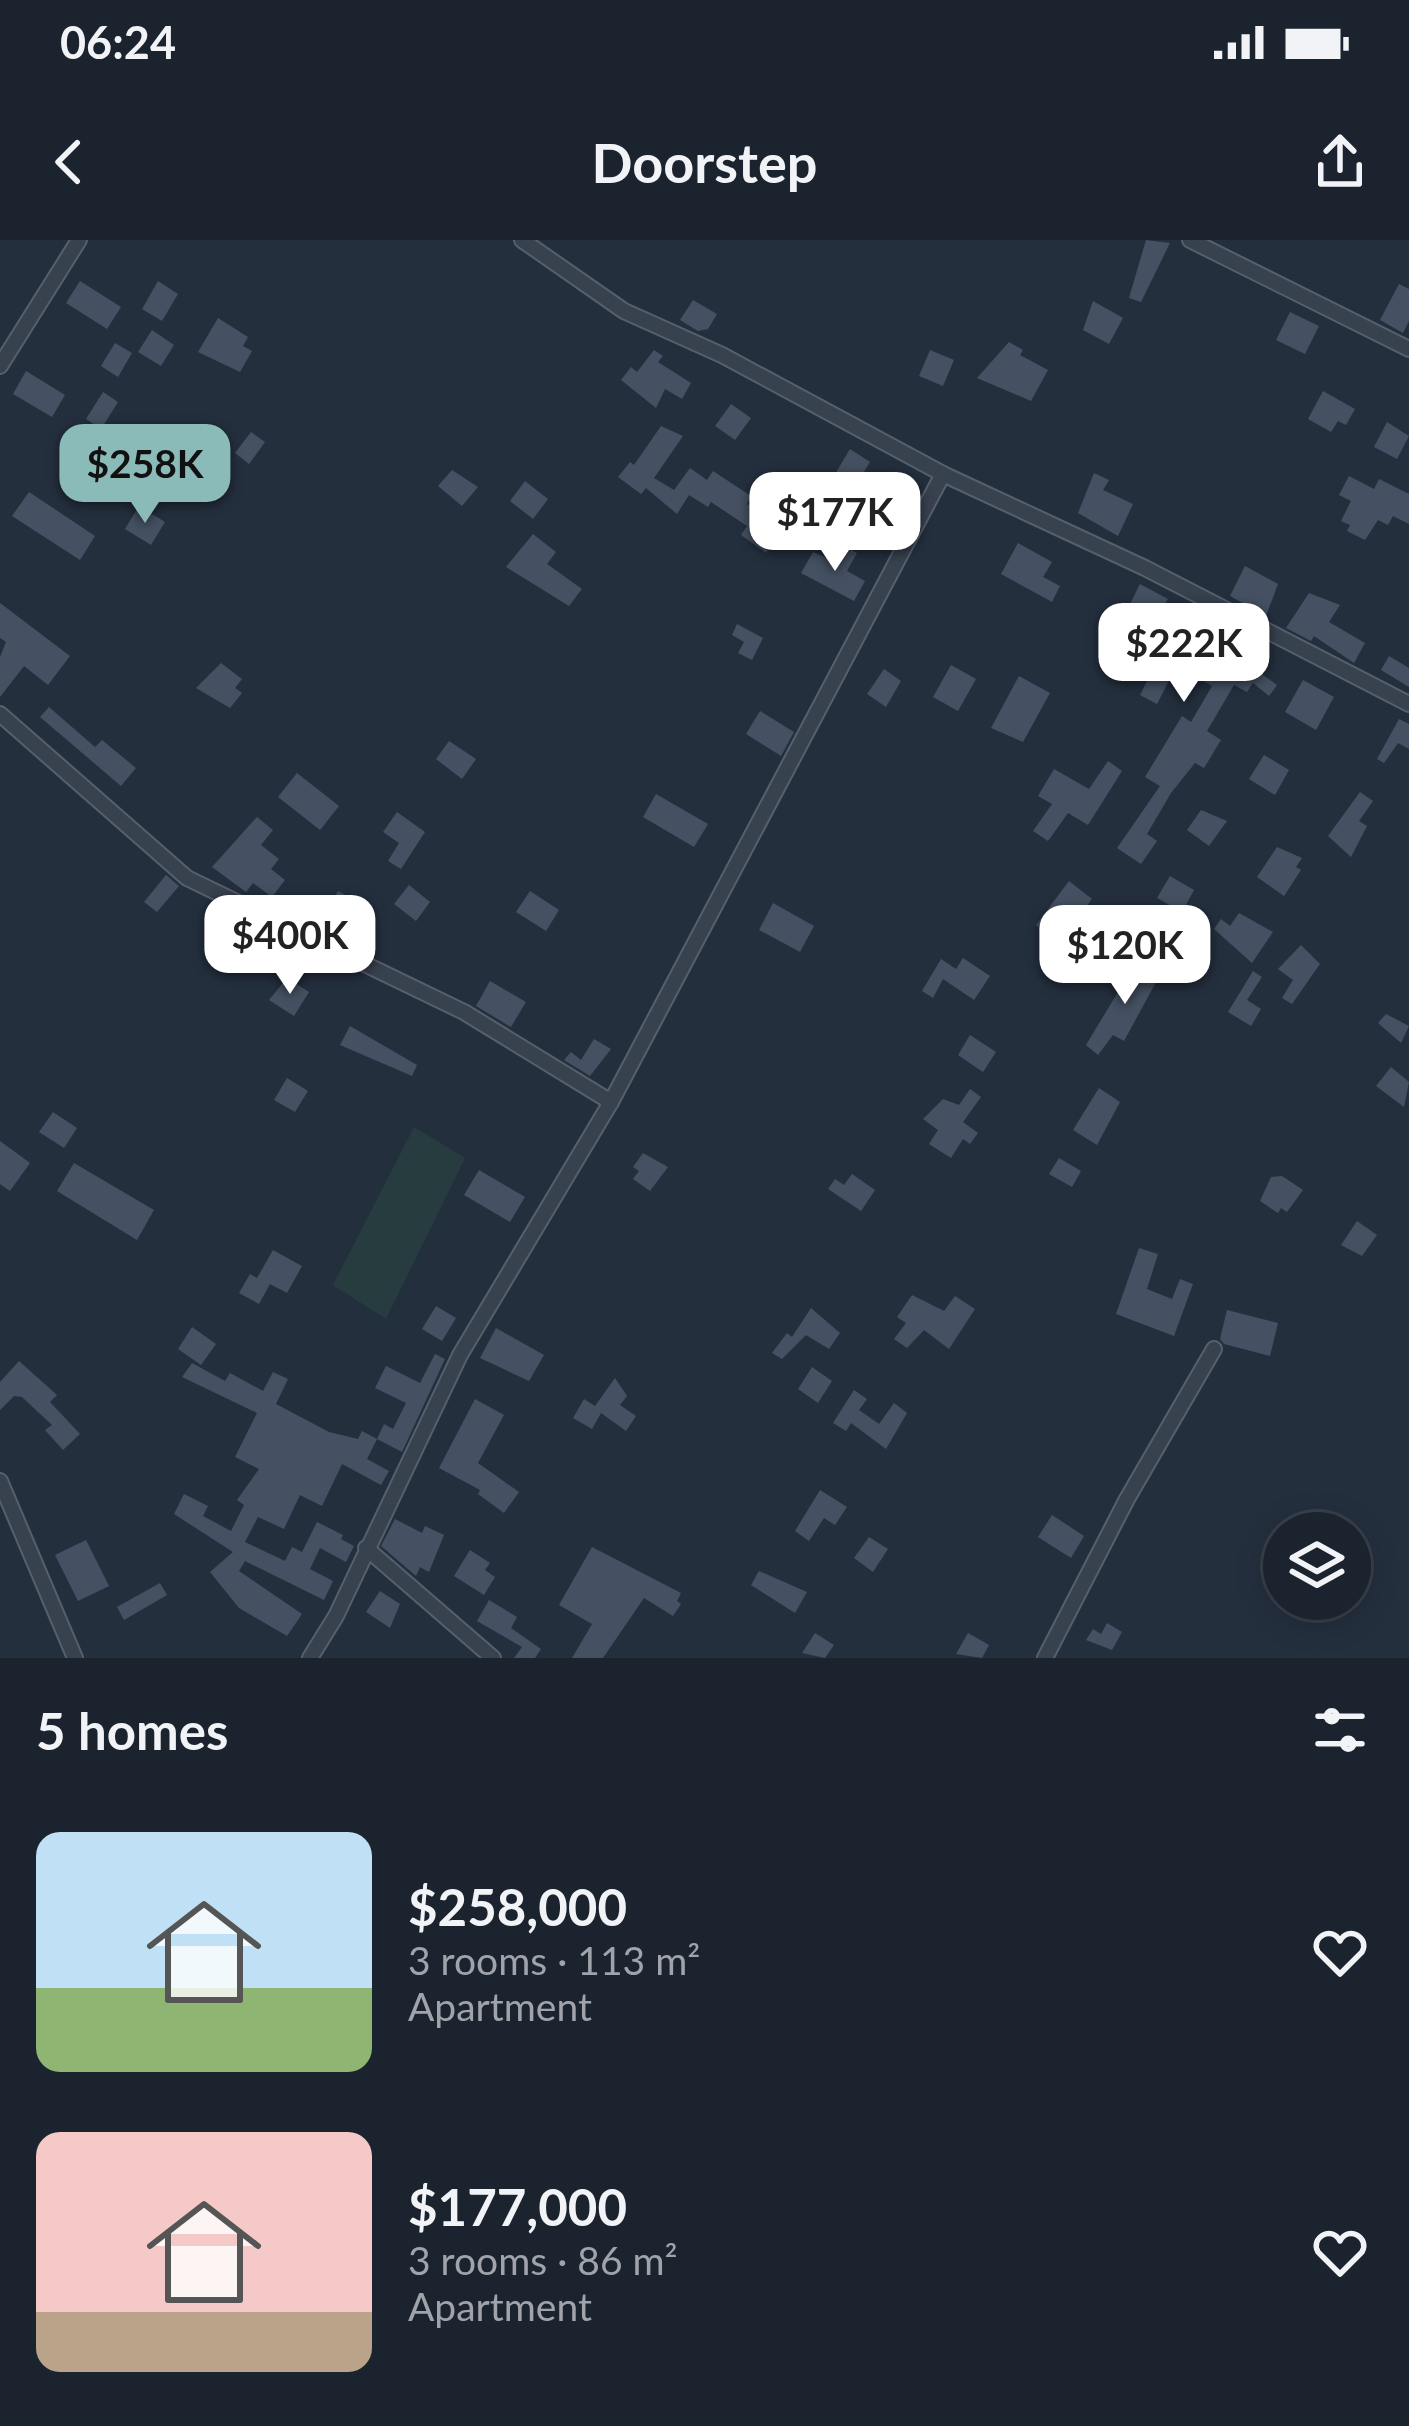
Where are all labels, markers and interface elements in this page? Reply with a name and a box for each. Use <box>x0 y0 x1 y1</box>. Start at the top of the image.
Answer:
text: 06:24 <box>60 15 176 69</box>
icon: back <box>36 129 102 195</box>
icon: share <box>1307 129 1373 195</box>
text: Doorstep <box>592 130 817 195</box>
pin: $258K <box>61 424 229 526</box>
text: $258K <box>86 440 204 486</box>
pin: $177K <box>751 472 919 574</box>
text: $177K <box>776 488 894 534</box>
pin: $222K <box>1100 603 1268 705</box>
text: $222K <box>1125 619 1243 665</box>
pin: $400K <box>206 895 374 997</box>
pin: $120K <box>1041 905 1209 1007</box>
text: $400K <box>231 911 349 957</box>
text: $120K <box>1066 921 1184 967</box>
map controls <box>1263 1512 1371 1620</box>
button: layers <box>1263 1512 1371 1620</box>
icon: filters <box>1307 1697 1373 1763</box>
text: 5 homes <box>36 1700 228 1761</box>
text: $258,000 <box>408 1876 627 1937</box>
icon: home <box>132 1880 276 2024</box>
icon: heart <box>1307 1919 1373 1985</box>
text: 3 rooms · 113 m² <box>408 1937 700 1983</box>
text: Apartment <box>408 1983 592 2029</box>
text: $177,000 <box>408 2176 627 2237</box>
icon: home <box>132 2180 276 2324</box>
icon: heart <box>1307 2219 1373 2285</box>
text: 3 rooms · 86 m² <box>408 2237 678 2283</box>
text: Apartment <box>408 2283 592 2329</box>

